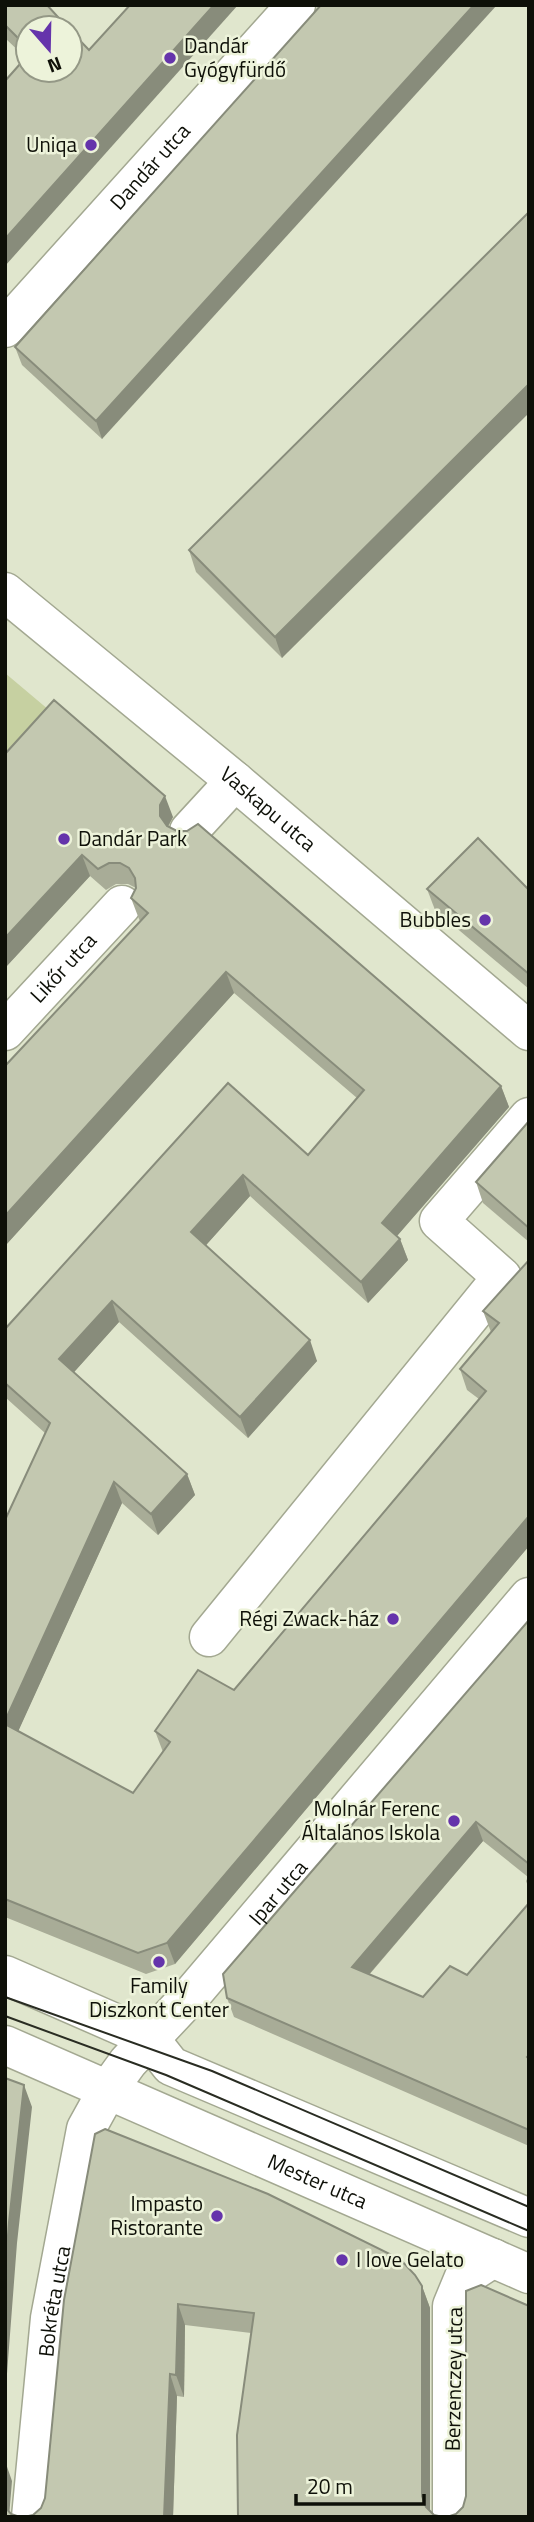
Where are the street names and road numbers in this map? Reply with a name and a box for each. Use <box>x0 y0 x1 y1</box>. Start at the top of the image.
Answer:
street label: Dandár utca <box>102 115 198 217</box>
street label: Vaskapu utca <box>214 758 324 859</box>
street label: Likőr utca <box>22 925 104 1010</box>
street label: Ipar utca <box>240 1852 315 1932</box>
street label: Mester utca <box>263 2145 373 2217</box>
street label: Bokréta utca <box>29 2242 79 2358</box>
street label: Berzenczey utca <box>436 2306 470 2451</box>

